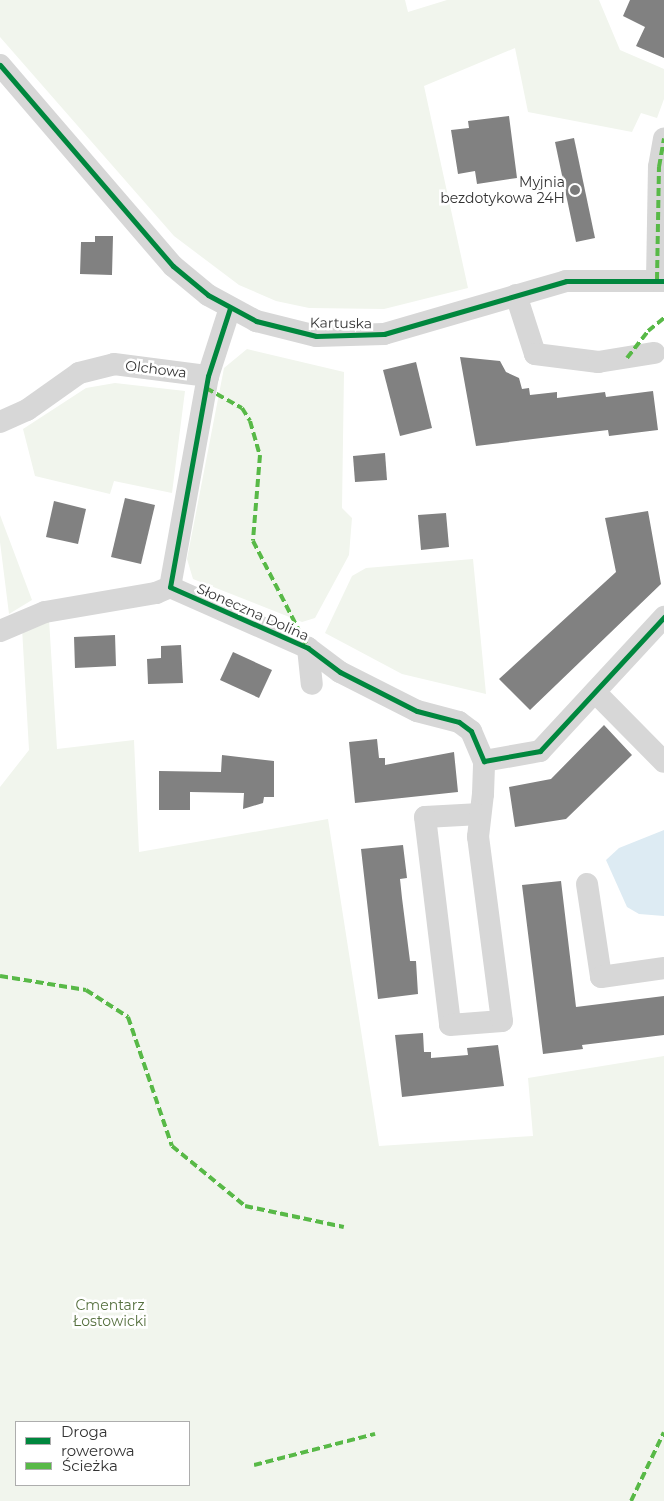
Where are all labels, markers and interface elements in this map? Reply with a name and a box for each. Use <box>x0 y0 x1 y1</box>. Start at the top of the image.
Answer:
place label: Myjnia bezdotykowa 24H <box>440 174 565 206</box>
marker: Myjnia bezdotykowa 24H <box>569 184 581 196</box>
street label: Kartuska <box>310 314 372 332</box>
street label: Olchowa <box>124 357 188 381</box>
street label: Słoneczna Dolina <box>194 580 312 644</box>
park label: Cmentarz Łostowicki <box>73 1297 147 1330</box>
legend <box>15 1421 190 1486</box>
text: Droga rowerowa <box>61 1422 135 1460</box>
text: Ścieżka <box>62 1456 118 1475</box>

